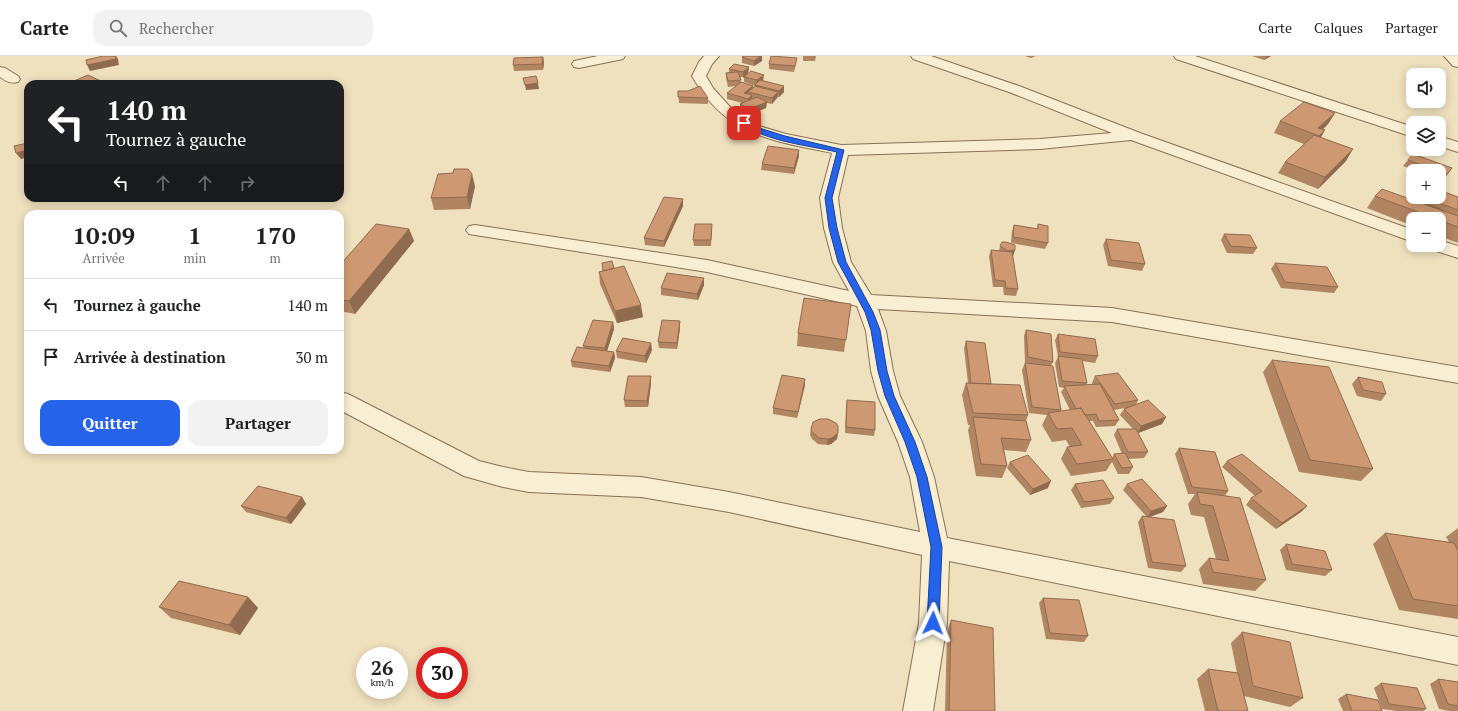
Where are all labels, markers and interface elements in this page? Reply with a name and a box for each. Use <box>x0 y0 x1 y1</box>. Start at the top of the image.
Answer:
search box <box>93 10 373 46</box>
text: Carte <box>20 15 69 40</box>
icon: search <box>107 17 129 39</box>
text: Rechercher <box>139 18 214 38</box>
text: Carte <box>1258 18 1292 37</box>
text: Calques <box>1314 18 1363 37</box>
text: Partager <box>1385 18 1438 37</box>
map controls <box>1406 68 1446 252</box>
button: sound <box>1406 68 1446 108</box>
text: 140 m <box>106 91 187 128</box>
icon: left <box>40 96 92 148</box>
pin <box>727 106 761 140</box>
icon: arrive <box>733 112 755 134</box>
button: layers <box>1406 116 1446 156</box>
text: Tournez à gauche <box>106 127 246 151</box>
button: + <box>1406 164 1446 204</box>
icon: left <box>110 172 132 194</box>
icon: ahead <box>152 172 174 194</box>
icon: ahead <box>194 172 216 194</box>
icon: right <box>236 172 258 194</box>
button: − <box>1406 212 1446 252</box>
text: 10:09 <box>72 219 135 251</box>
text: 1 <box>188 219 202 251</box>
text: 170 <box>255 219 295 251</box>
text: Arrivée <box>83 249 125 267</box>
text: min <box>183 249 206 267</box>
text: m <box>270 249 281 267</box>
icon: left <box>40 294 62 316</box>
text: Tournez à gauche <box>74 295 201 315</box>
text: 140 m <box>287 295 328 315</box>
icon: arrive <box>40 346 62 368</box>
text: Arrivée à destination <box>74 347 226 367</box>
text: 30 m <box>295 347 328 367</box>
button: Quitter <box>40 400 180 446</box>
button: Partager <box>188 400 328 446</box>
position arrow <box>912 602 954 644</box>
speed limit sign: 30 <box>416 647 468 699</box>
text: 26 <box>371 654 393 681</box>
text: km/h <box>370 676 394 689</box>

